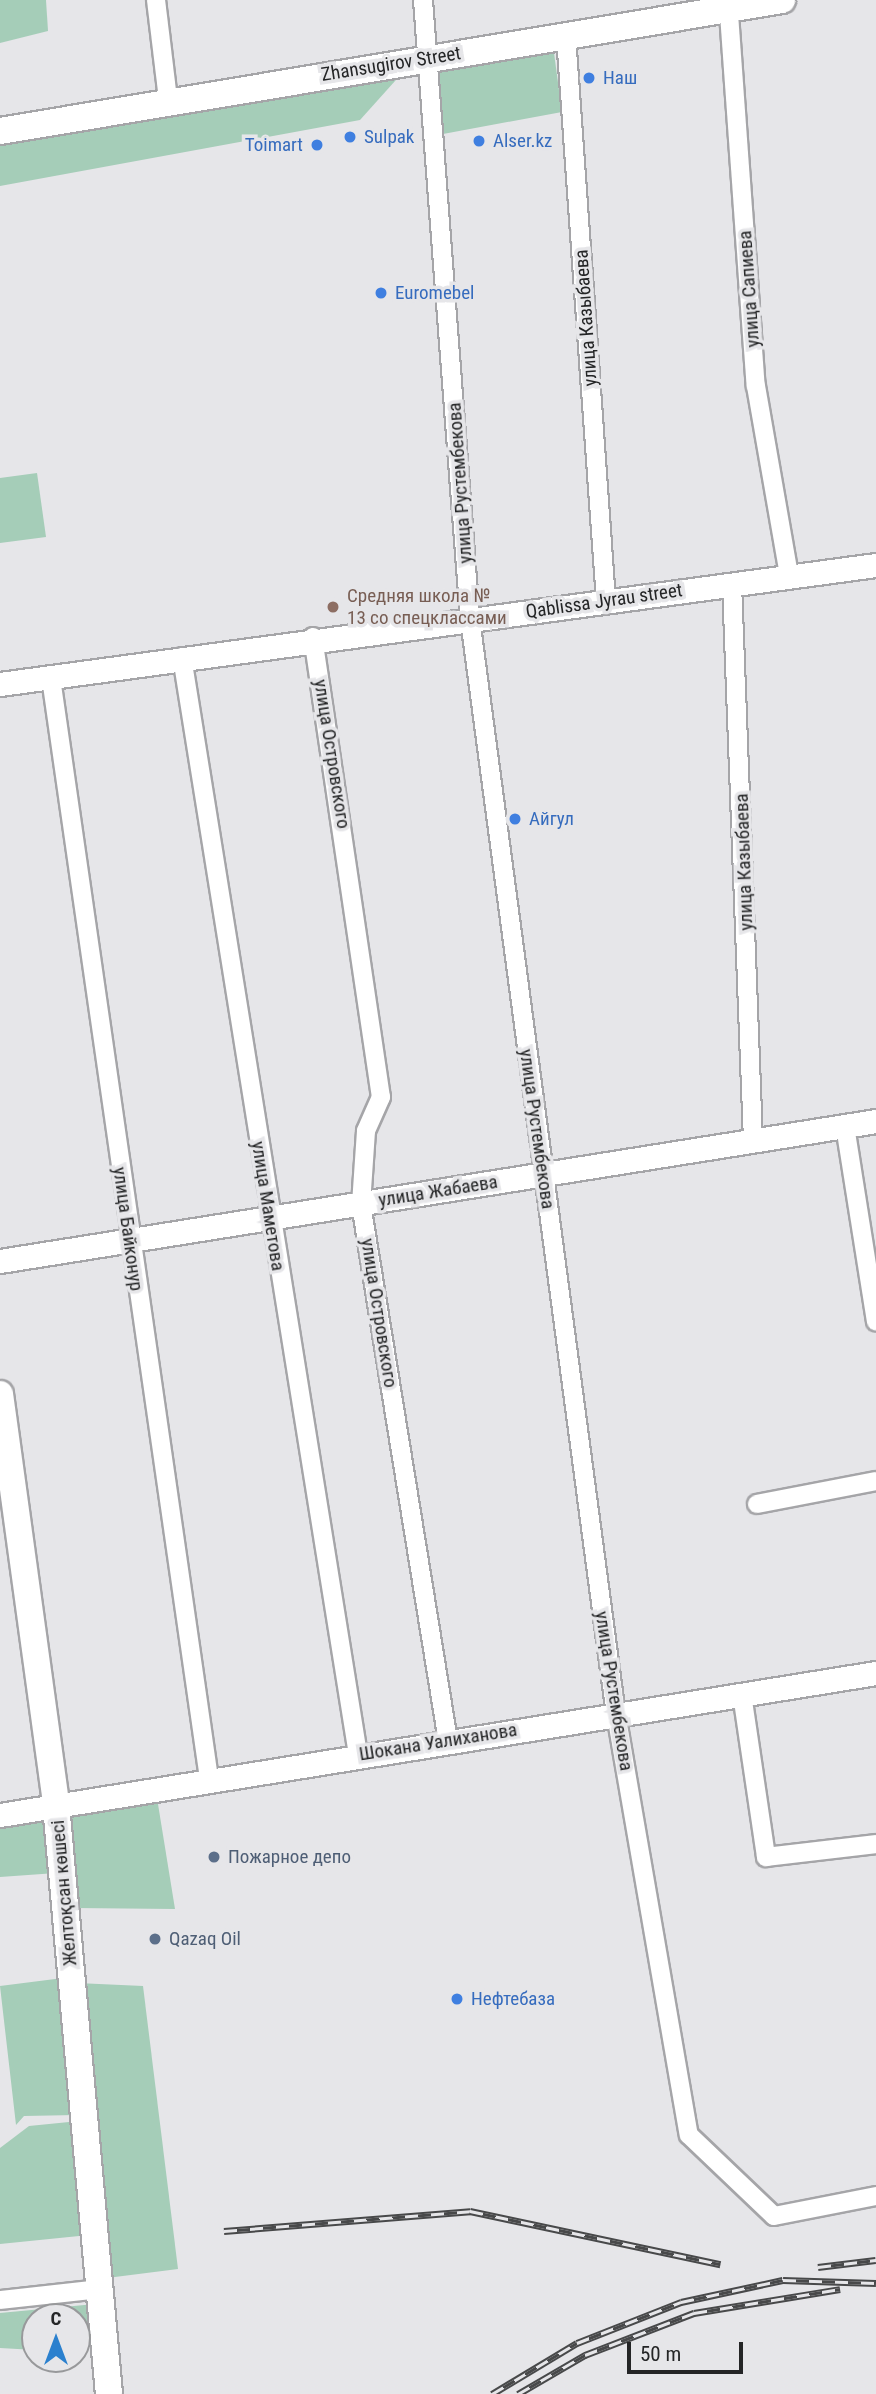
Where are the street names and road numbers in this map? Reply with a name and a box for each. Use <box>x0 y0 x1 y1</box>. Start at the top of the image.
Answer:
street label: Zhansugirov Street <box>320 42 462 86</box>
street label: улица Сапиева <box>734 230 764 348</box>
street label: улица Казыбаева <box>570 249 602 387</box>
street label: улица Рустембекова <box>443 402 477 564</box>
street label: Qablissa Jyrau street <box>524 579 684 623</box>
street label: улица Островского <box>309 678 355 830</box>
street label: улица Казыбаева <box>730 793 758 931</box>
street label: улица Рустембекова <box>514 1048 560 1210</box>
street label: улица Маметова <box>247 1140 289 1272</box>
street label: улица Байконур <box>108 1166 148 1292</box>
street label: улица Жабаева <box>377 1170 499 1212</box>
street label: улица Островского <box>356 1237 402 1389</box>
street label: улица Рустембекова <box>590 1610 638 1772</box>
street label: Шокана Уалиханова <box>357 1718 519 1766</box>
street label: Желтоқсан көшесі <box>46 1819 82 1967</box>

